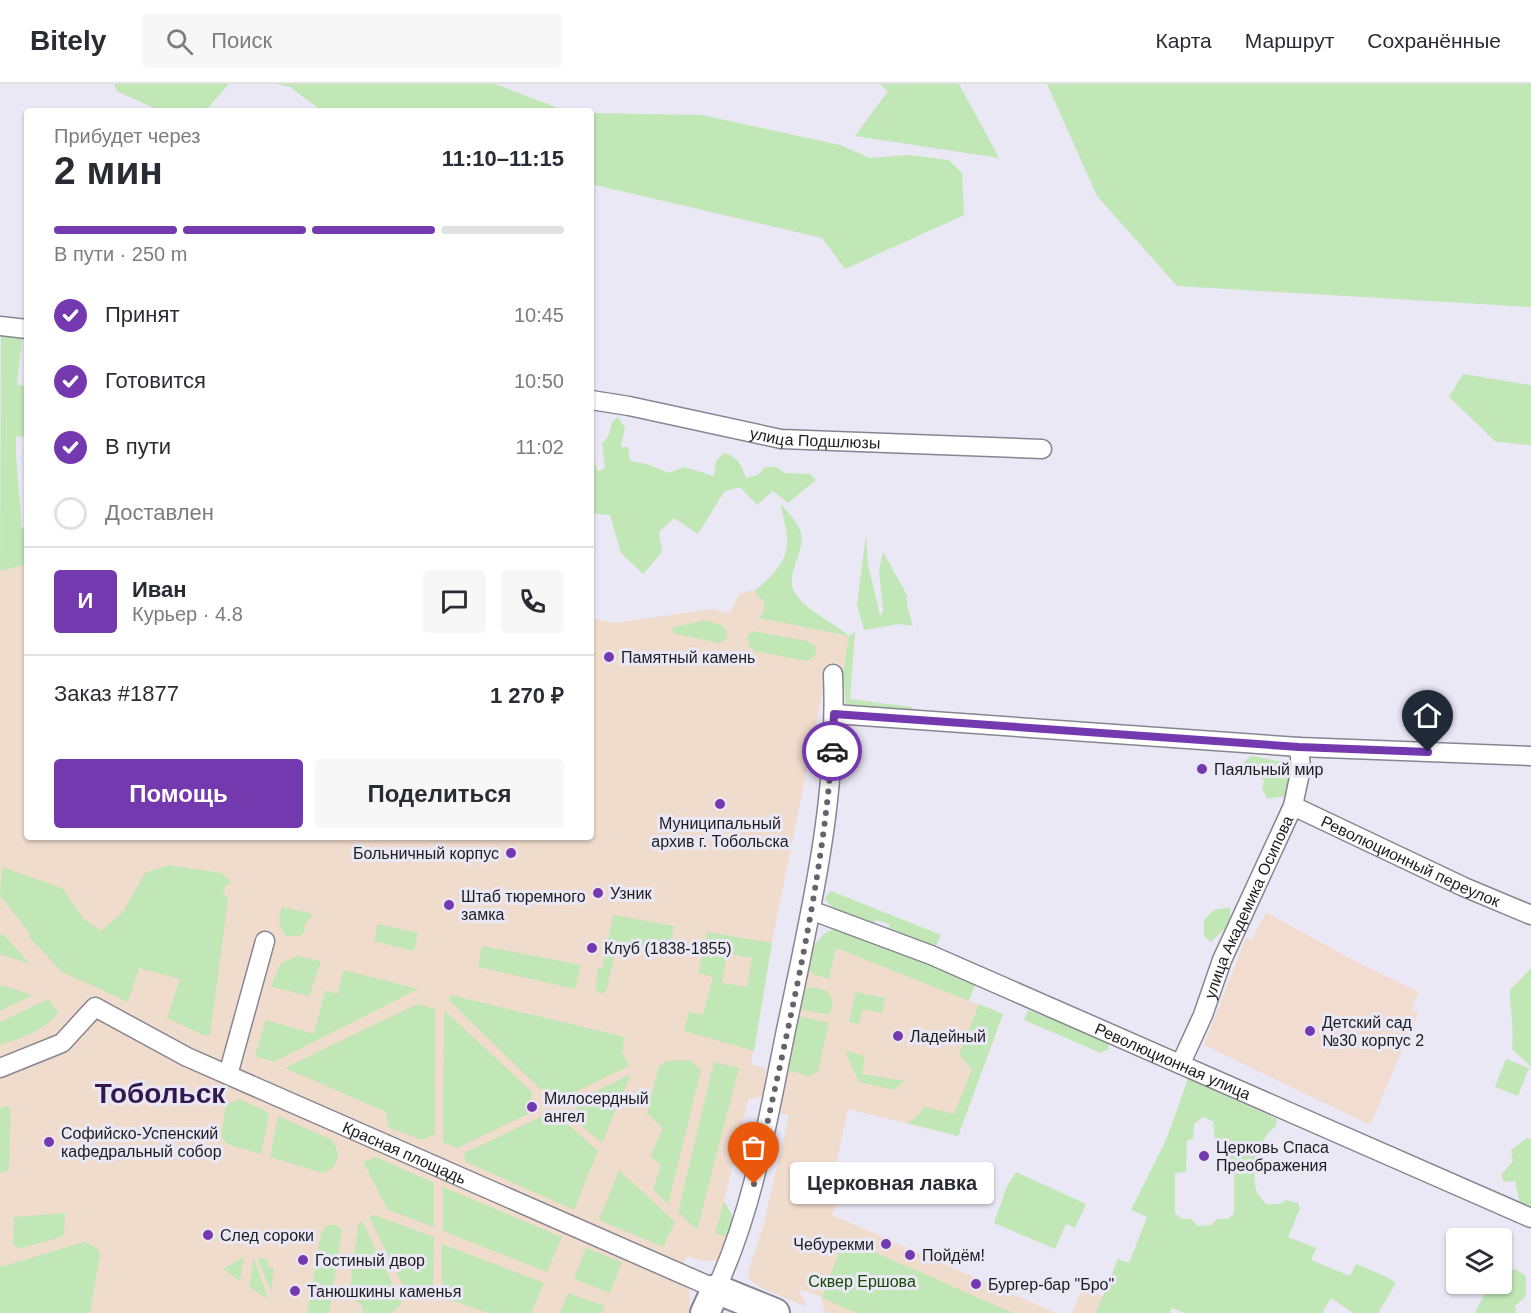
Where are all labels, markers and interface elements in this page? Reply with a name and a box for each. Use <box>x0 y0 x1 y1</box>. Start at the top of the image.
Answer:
search box <box>142 14 562 68</box>
text: Bitely <box>30 25 106 56</box>
icon: search <box>163 25 196 58</box>
text: Поиск <box>211 28 272 53</box>
text: Карта <box>1156 29 1212 52</box>
text: Маршрут <box>1245 29 1334 52</box>
text: Сохранённые <box>1367 29 1501 52</box>
text: Прибудет через <box>54 125 200 147</box>
text: 11:10–11:15 <box>442 146 564 171</box>
text: 2 мин <box>54 149 163 192</box>
text: В пути · 250 m <box>54 243 187 265</box>
icon: check <box>54 299 87 332</box>
text: Принят <box>105 302 179 327</box>
text: 10:45 <box>514 304 564 326</box>
icon: check <box>54 365 87 398</box>
text: Готовится <box>105 368 206 393</box>
text: 10:50 <box>514 370 564 392</box>
street label: улица Подшлюзы <box>748 424 881 451</box>
icon: check <box>54 431 87 464</box>
text: В пути <box>105 434 171 459</box>
text: 11:02 <box>515 436 564 458</box>
text: Доставлен <box>105 500 214 525</box>
button: chat <box>423 570 486 633</box>
button: phone <box>501 570 564 633</box>
text: Иван <box>132 577 187 602</box>
text: И <box>78 588 93 613</box>
text: Курьер · 4.8 <box>132 603 243 625</box>
place label: Памятный камень <box>621 649 755 666</box>
marker: Памятный камень <box>602 650 616 664</box>
text: Заказ #1877 <box>54 681 179 706</box>
text: 1 270 ₽ <box>490 683 564 708</box>
pin <box>1402 690 1453 752</box>
icon: home <box>1411 699 1444 732</box>
courier <box>802 721 862 781</box>
icon: car <box>816 735 849 768</box>
button: Помощь <box>54 759 303 828</box>
button: Поделиться <box>315 759 564 828</box>
place label: Паяльный мир <box>1214 761 1323 778</box>
marker: Паяльный мир <box>1195 762 1209 776</box>
marker: Муниципальный архив г. Тобольска <box>713 797 727 811</box>
street label: Революционный переулок <box>1319 812 1504 910</box>
street label: улица Академика Осипова <box>1201 813 1296 1001</box>
place label: Муниципальный архив г. Тобольска <box>651 815 789 850</box>
place label: Больничный корпус <box>353 845 499 862</box>
marker: Больничный корпус <box>504 846 518 860</box>
place label: Узник <box>610 885 652 902</box>
marker: Узник <box>591 886 605 900</box>
place label: Штаб тюремного замка <box>461 888 586 923</box>
marker: Штаб тюремного замка <box>442 898 456 912</box>
place label: Клуб (1838-1855) <box>604 940 732 957</box>
marker: Клуб (1838-1855) <box>585 941 599 955</box>
place label: Детский сад №30 корпус 2 <box>1322 1014 1424 1049</box>
street label: Революционная улица <box>1093 1020 1253 1103</box>
marker: Детский сад №30 корпус 2 <box>1303 1024 1317 1038</box>
place label: Ладейный <box>910 1028 986 1045</box>
marker: Ладейный <box>891 1029 905 1043</box>
district label: Тобольск <box>95 1078 226 1109</box>
place label: Милосердный ангел <box>544 1090 649 1125</box>
marker: Милосердный ангел <box>525 1100 539 1114</box>
street label: Красная площадь <box>340 1118 469 1187</box>
pin <box>728 1122 779 1184</box>
place label: Софийско-Успенский кафедральный собор <box>61 1125 222 1160</box>
icon: bag <box>737 1131 770 1164</box>
marker: Софийско-Успенский кафедральный собор <box>42 1135 56 1149</box>
place label: Церковь Спаса Преображения <box>1216 1139 1329 1174</box>
marker: Церковь Спаса Преображения <box>1197 1149 1211 1163</box>
callout: Церковная лавка <box>790 1163 994 1205</box>
text: Церковная лавка <box>807 1172 977 1194</box>
place label: След сороки <box>220 1227 314 1244</box>
marker: След сороки <box>201 1228 215 1242</box>
map controls <box>1446 1228 1512 1294</box>
button: layers <box>1446 1228 1512 1294</box>
place label: Чебурекми <box>793 1236 874 1253</box>
marker: Чебурекми <box>879 1237 893 1251</box>
place label: Пойдём! <box>922 1247 985 1264</box>
marker: Пойдём! <box>903 1248 917 1262</box>
place label: Гостиный двор <box>315 1252 425 1269</box>
marker: Гостиный двор <box>296 1253 310 1267</box>
park label: Сквер Ершова <box>808 1273 916 1290</box>
place label: Бургер-бар "Бро" <box>988 1276 1114 1293</box>
marker: Бургер-бар "Бро" <box>969 1277 983 1291</box>
place label: Танюшкины каменья <box>307 1283 461 1300</box>
marker: Танюшкины каменья <box>288 1284 302 1298</box>

